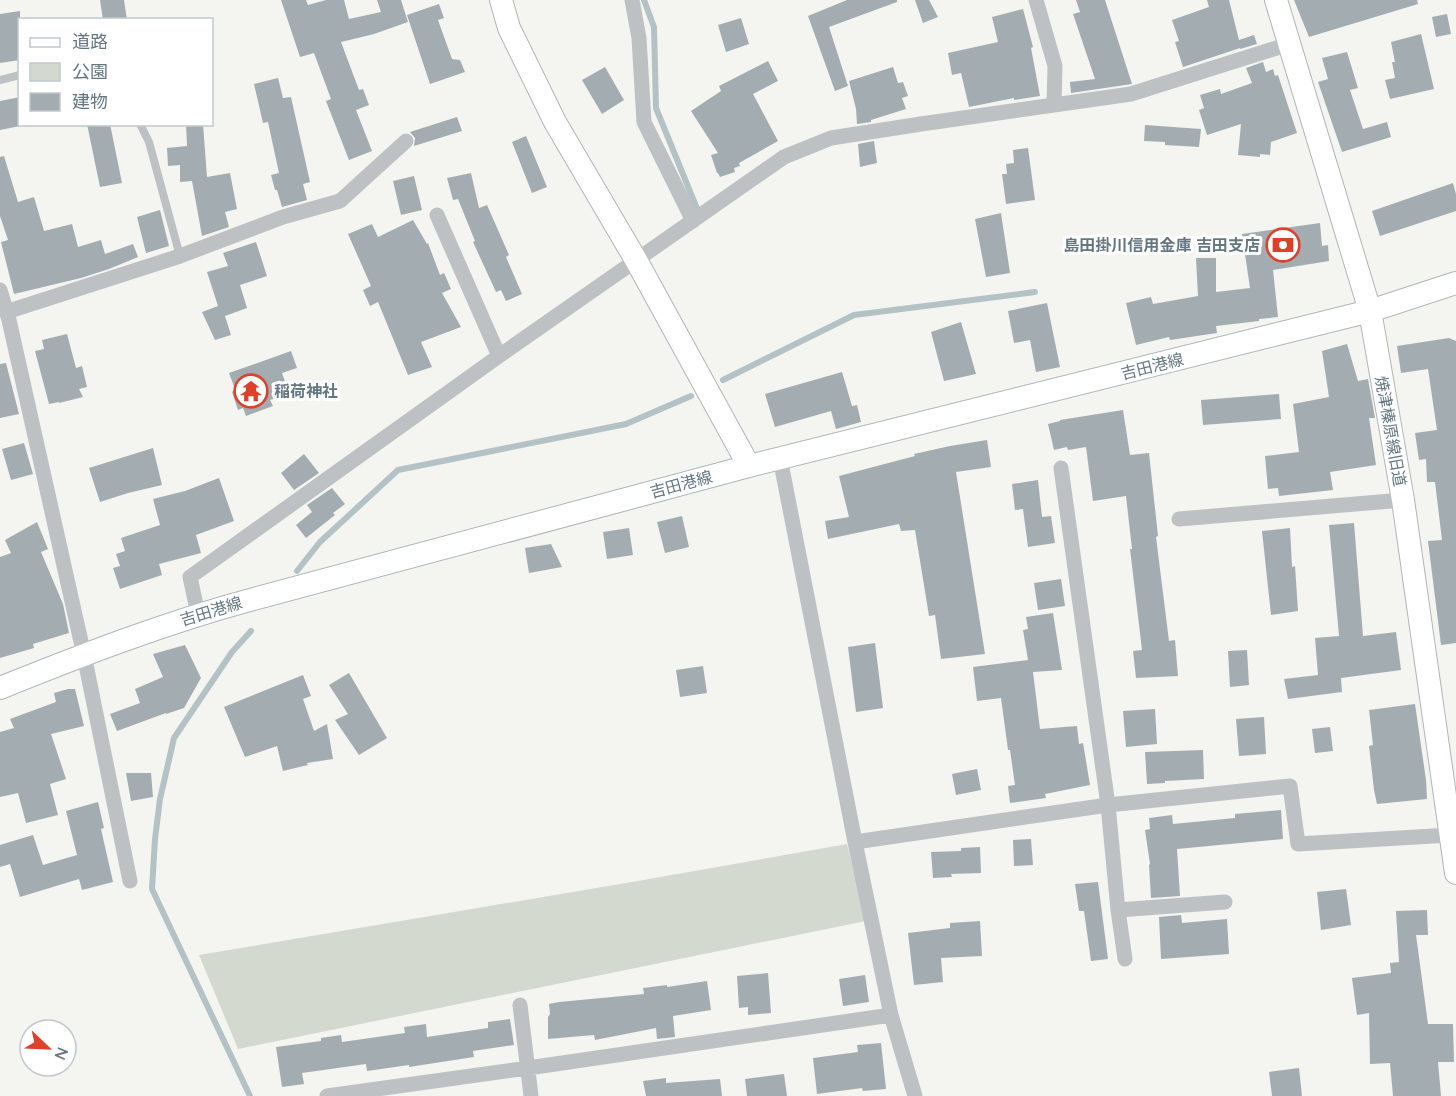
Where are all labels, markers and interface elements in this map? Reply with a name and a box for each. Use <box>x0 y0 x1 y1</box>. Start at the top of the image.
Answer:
legend <box>18 18 213 126</box>
text: 道路 <box>72 30 108 53</box>
text: 公園 <box>72 60 108 83</box>
text: 建物 <box>72 90 108 113</box>
bank icon: 島田掛川信用金庫 吉田支店 <box>1265 227 1301 263</box>
place label: 島田掛川信用金庫 吉田支店 <box>1064 235 1260 255</box>
street label: 吉田港線 <box>1119 349 1185 383</box>
temple icon: 稲荷神社 <box>233 373 269 409</box>
street label: 焼津榛原線旧道 <box>1371 374 1411 488</box>
place label: 稲荷神社 <box>274 381 338 401</box>
street label: 吉田港線 <box>647 466 715 502</box>
street label: 吉田港線 <box>177 592 245 630</box>
north arrow <box>18 1018 78 1078</box>
text: N <box>50 1045 73 1063</box>

